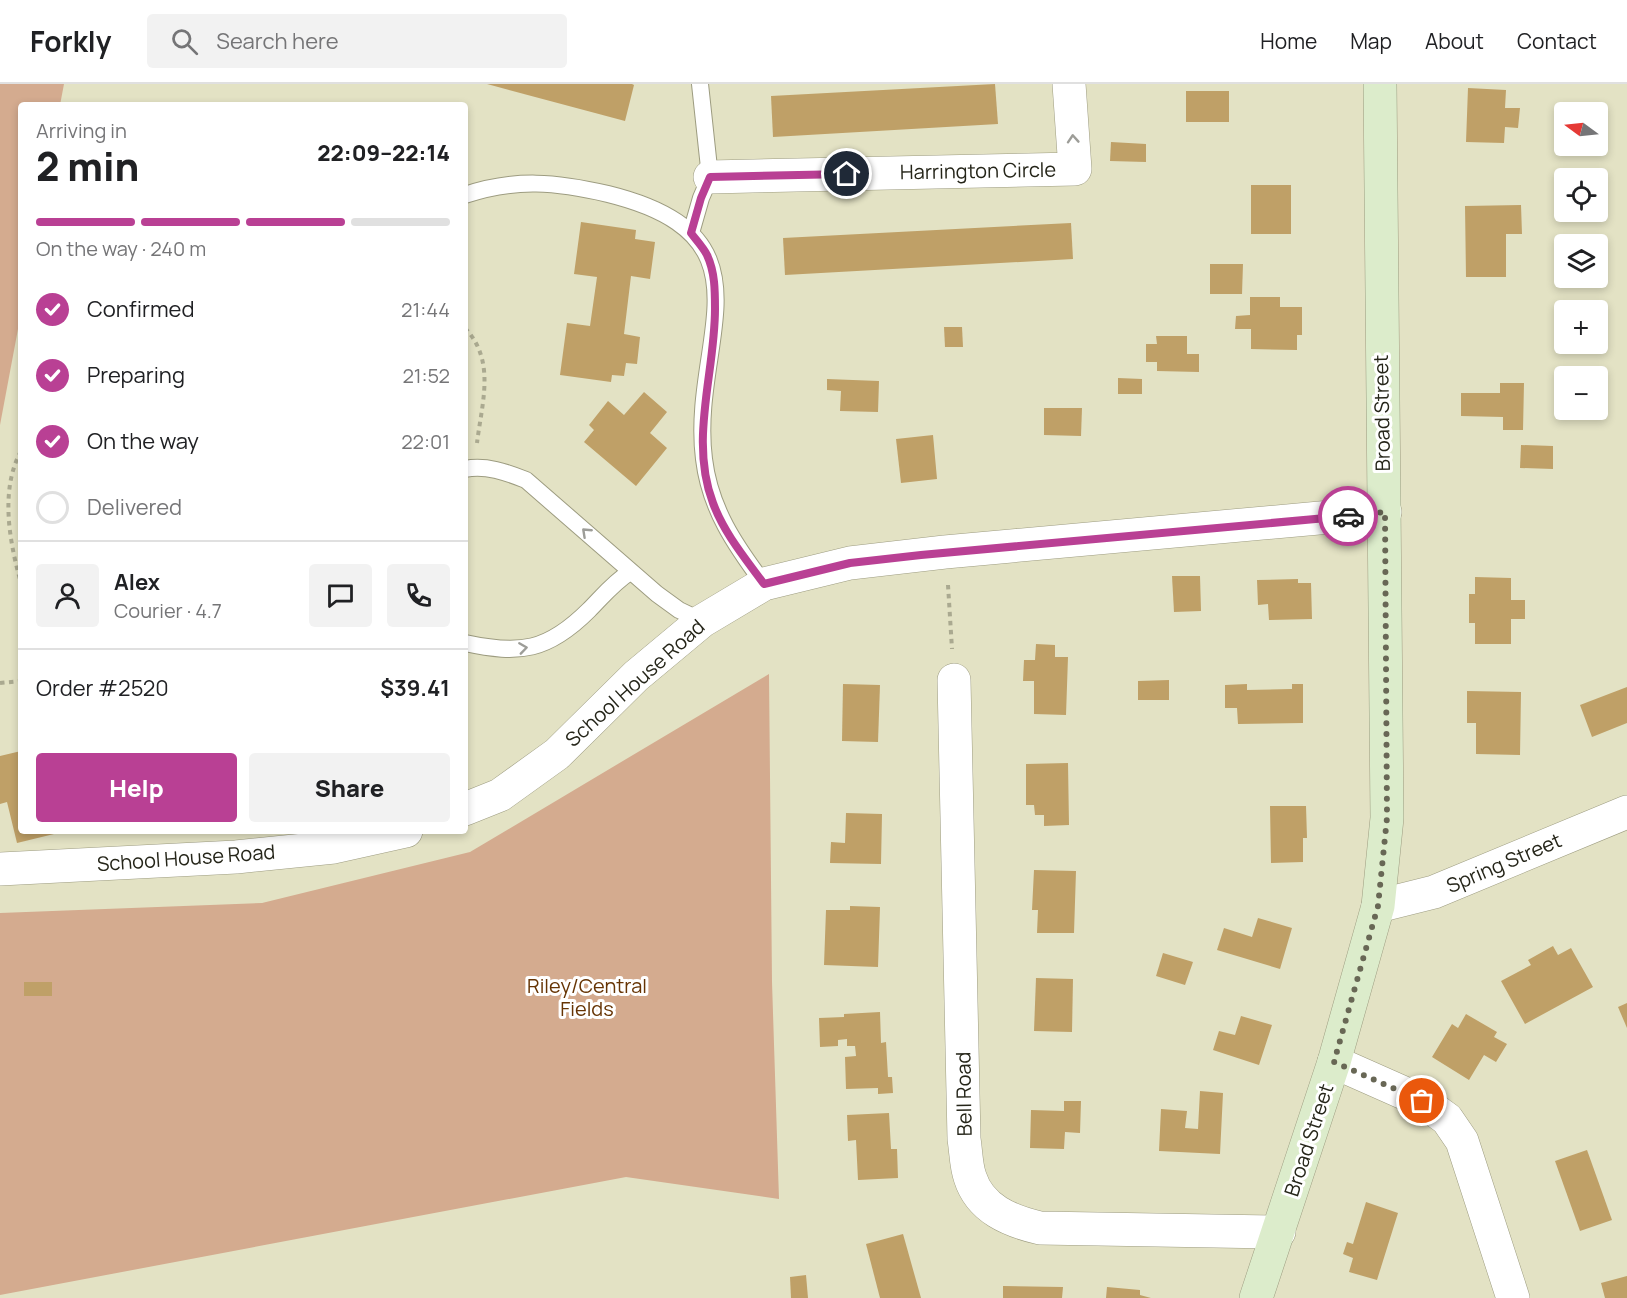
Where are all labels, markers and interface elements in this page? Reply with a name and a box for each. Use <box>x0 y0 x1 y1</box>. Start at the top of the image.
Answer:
search box <box>147 14 567 68</box>
text: Forkly <box>30 22 111 60</box>
icon: search <box>168 25 201 58</box>
text: Search here <box>216 26 339 56</box>
text: Home <box>1260 27 1317 55</box>
text: Map <box>1350 27 1392 55</box>
text: About <box>1425 27 1484 55</box>
text: Contact <box>1517 27 1597 55</box>
north arrow <box>1554 102 1608 156</box>
map controls <box>1554 102 1608 420</box>
text: Arriving in <box>36 117 127 144</box>
one-way arrow <box>1066 135 1079 144</box>
text: 22:09–22:14 <box>317 138 450 168</box>
text: 2 min <box>36 139 139 193</box>
pin <box>821 148 872 199</box>
street label: Harrington Circle <box>900 156 1056 185</box>
icon: home <box>830 157 863 190</box>
button: locate <box>1554 168 1608 222</box>
button: layers <box>1554 234 1608 288</box>
text: On the way · 240 m <box>36 235 206 262</box>
icon: check <box>36 293 69 326</box>
text: Confirmed <box>87 294 195 324</box>
text: 21:44 <box>401 296 450 323</box>
button: + <box>1554 300 1608 354</box>
street label: Broad Street <box>1367 354 1396 472</box>
icon: check <box>36 359 69 392</box>
text: Preparing <box>87 360 185 390</box>
text: 21:52 <box>402 362 450 389</box>
button: − <box>1554 366 1608 420</box>
icon: check <box>36 425 69 458</box>
text: On the way <box>87 426 199 456</box>
text: 22:01 <box>401 428 450 455</box>
courier <box>1318 486 1378 546</box>
text: Delivered <box>87 492 182 522</box>
icon: car <box>1332 500 1365 533</box>
one-way arrow <box>583 529 594 540</box>
button: person <box>36 564 99 627</box>
button: chat <box>309 564 372 627</box>
button: phone <box>387 564 450 627</box>
text: Alex <box>114 567 160 597</box>
text: Courier · 4.7 <box>114 597 222 624</box>
street label: School House Road <box>559 613 710 752</box>
one-way arrow <box>518 643 527 655</box>
text: Order #2520 <box>36 673 169 703</box>
text: $39.41 <box>380 673 450 703</box>
button: Help <box>36 753 237 822</box>
button: Share <box>249 753 450 822</box>
street label: Spring Street <box>1442 826 1565 899</box>
street label: School House Road <box>96 838 276 877</box>
park label: Riley/Central Fields <box>527 972 647 1022</box>
street label: Bell Road <box>949 1051 978 1137</box>
pin <box>1396 1075 1447 1126</box>
street label: Broad Street <box>1278 1080 1339 1200</box>
icon: bag <box>1405 1084 1438 1117</box>

